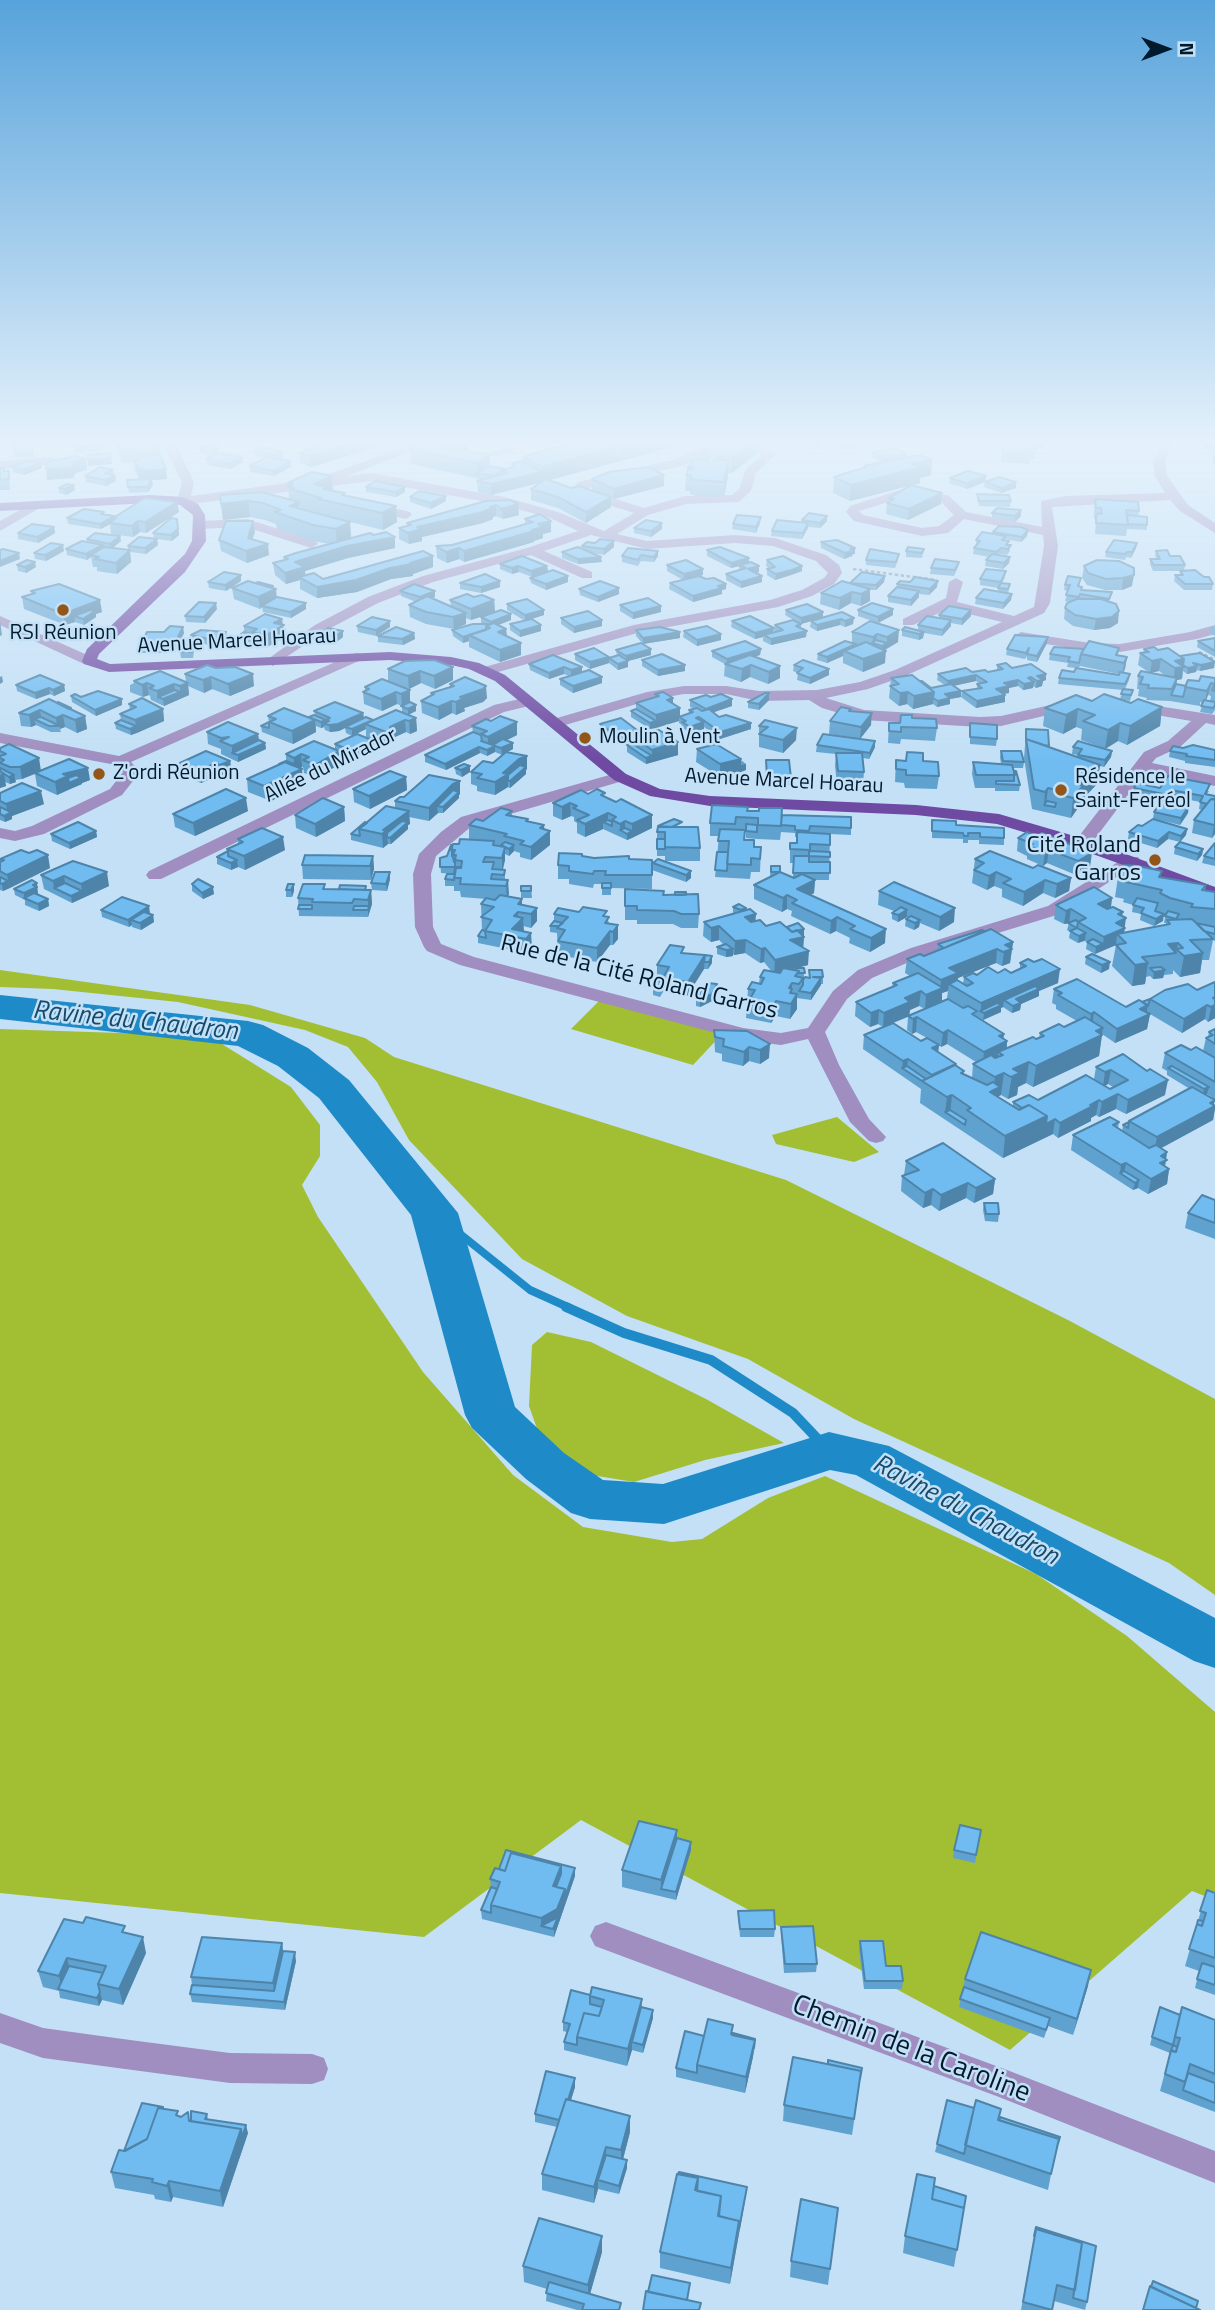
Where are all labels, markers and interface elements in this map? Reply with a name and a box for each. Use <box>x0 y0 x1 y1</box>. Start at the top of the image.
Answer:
north arrow <box>1131 14 1201 84</box>
text: N <box>1173 42 1202 56</box>
marker: RSI Réunion <box>55 602 71 618</box>
place label: RSI Réunion <box>10 621 116 647</box>
street label: Avenue Marcel Hoarau <box>137 624 337 660</box>
street label: Allée du Mirador <box>261 723 401 809</box>
place label: Moulin à Vent <box>599 725 720 751</box>
marker: Moulin à Vent <box>577 730 593 746</box>
place label: Z'ordi Réunion <box>113 761 239 787</box>
street label: Avenue Marcel Hoarau <box>684 764 884 800</box>
place label: Résidence le Saint-Ferréol <box>1075 765 1191 815</box>
marker: Z'ordi Réunion <box>91 766 107 782</box>
marker: Résidence le Saint-Ferréol <box>1053 782 1069 798</box>
place label: Cité Roland Garros <box>1026 832 1141 888</box>
marker: Cité Roland Garros <box>1147 852 1163 868</box>
street label: Rue de la Cité Roland Garros <box>497 930 781 1026</box>
water label: Ravine du Chaudron <box>31 996 239 1048</box>
water label: Ravine du Chaudron <box>867 1449 1063 1573</box>
street label: Chemin de la Caroline <box>787 1989 1035 2111</box>

